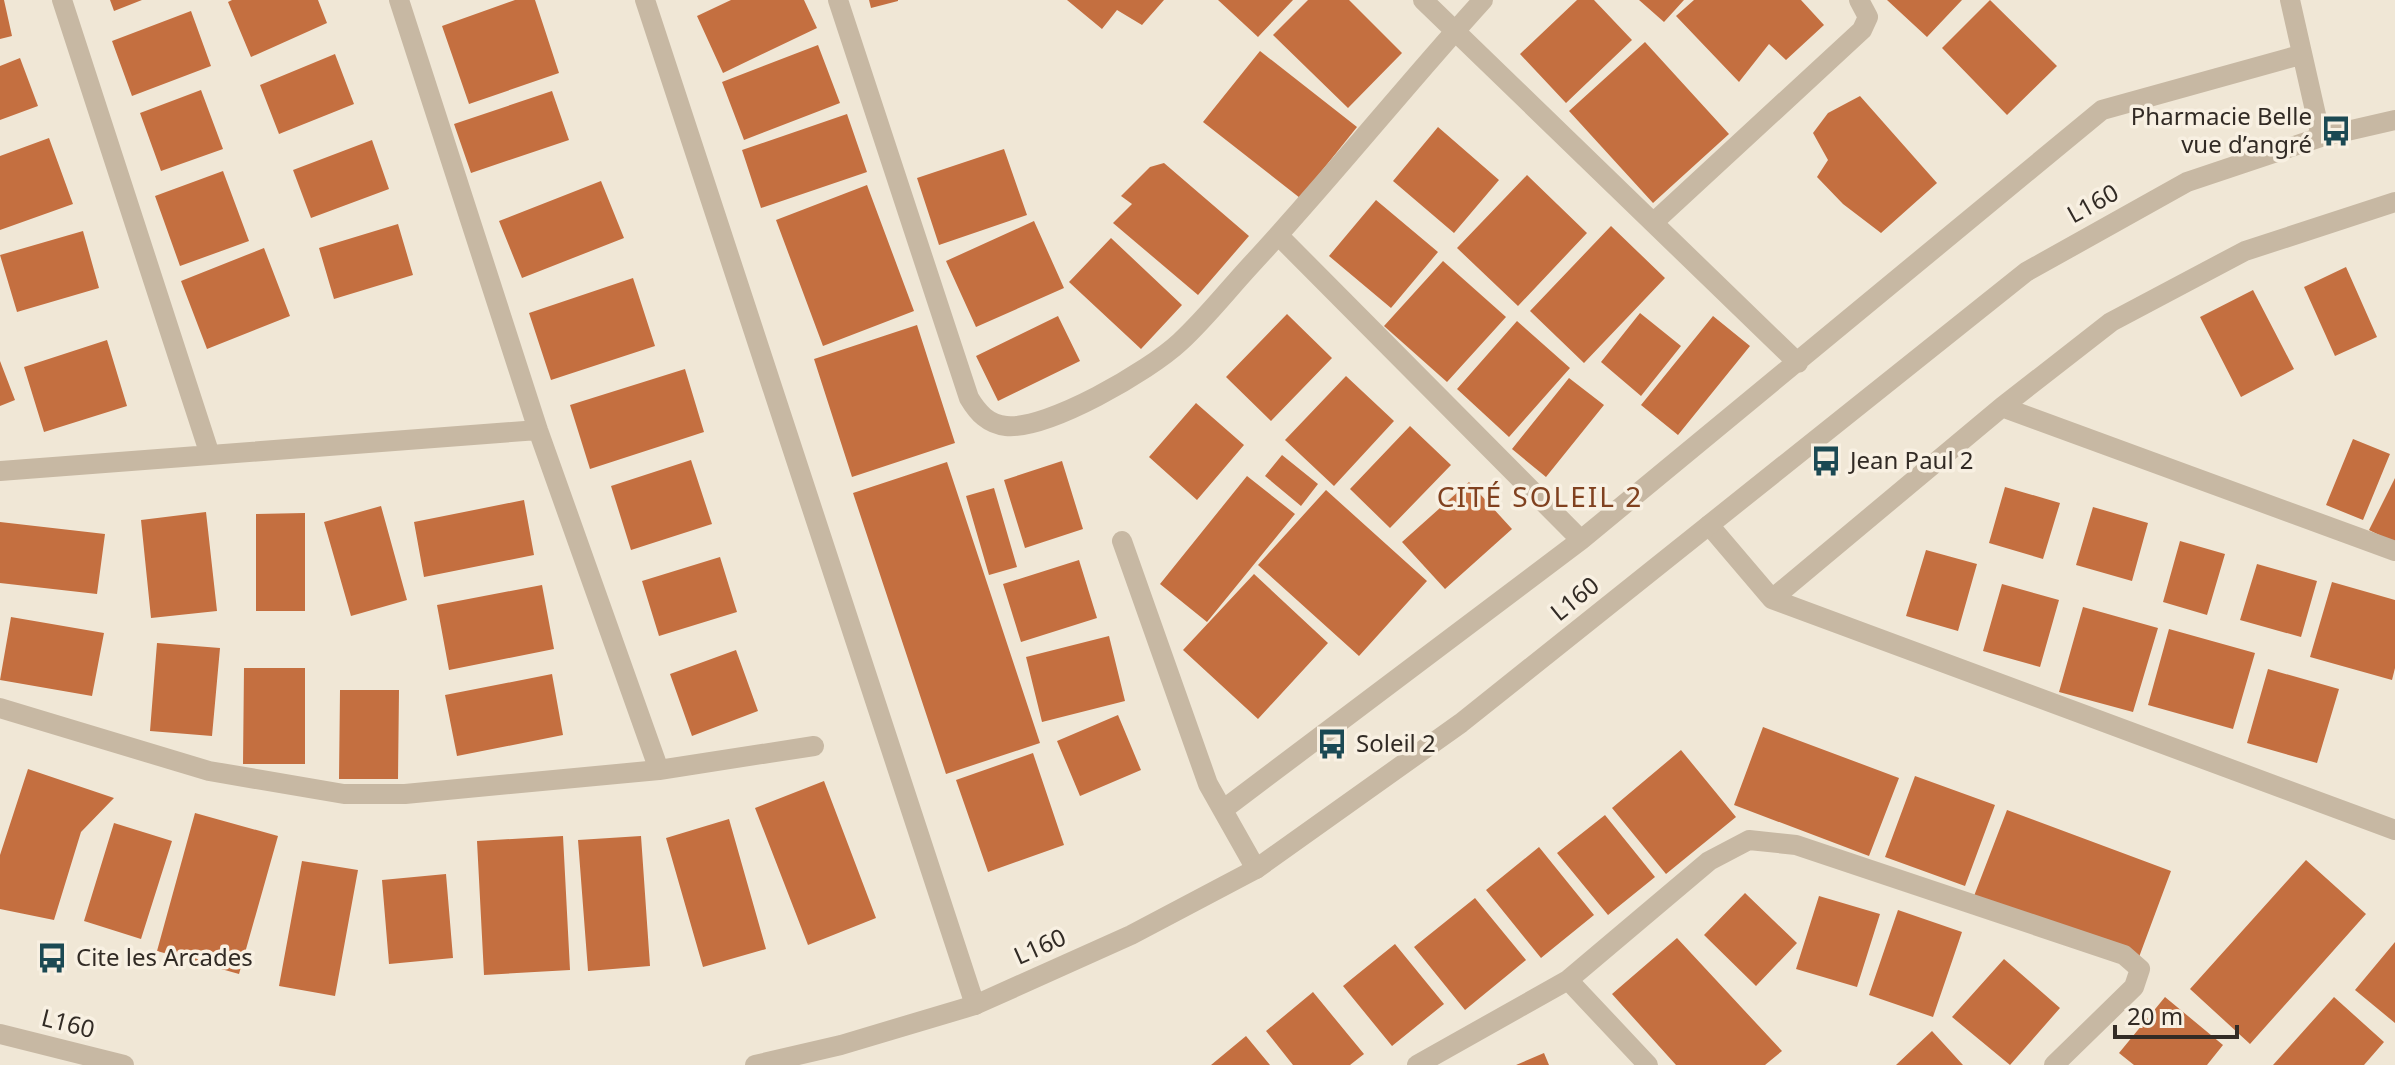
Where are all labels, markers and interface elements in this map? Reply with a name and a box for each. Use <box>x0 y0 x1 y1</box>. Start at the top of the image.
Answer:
place label: Pharmacie Belle vue d’angré <box>2131 99 2312 160</box>
bus stop icon: Pharmacie Belle vue d’angré <box>2319 114 2353 148</box>
street label: L160 <box>2061 175 2124 230</box>
place label: Jean Paul 2 <box>1848 443 1974 476</box>
bus stop icon: Jean Paul 2 <box>1809 444 1843 478</box>
district label: CITÉ SOLEIL 2 <box>1437 477 1643 515</box>
street label: L160 <box>1543 568 1605 628</box>
place label: Soleil 2 <box>1356 726 1436 759</box>
bus stop icon: Soleil 2 <box>1315 727 1349 761</box>
street label: L160 <box>1008 920 1071 972</box>
place label: Cite les Arcades <box>76 940 253 973</box>
bus stop icon: Cite les Arcades <box>35 941 69 975</box>
scale bar <box>2115 989 2237 1039</box>
text: 20 m <box>2127 999 2183 1032</box>
street label: L160 <box>38 1000 98 1045</box>

